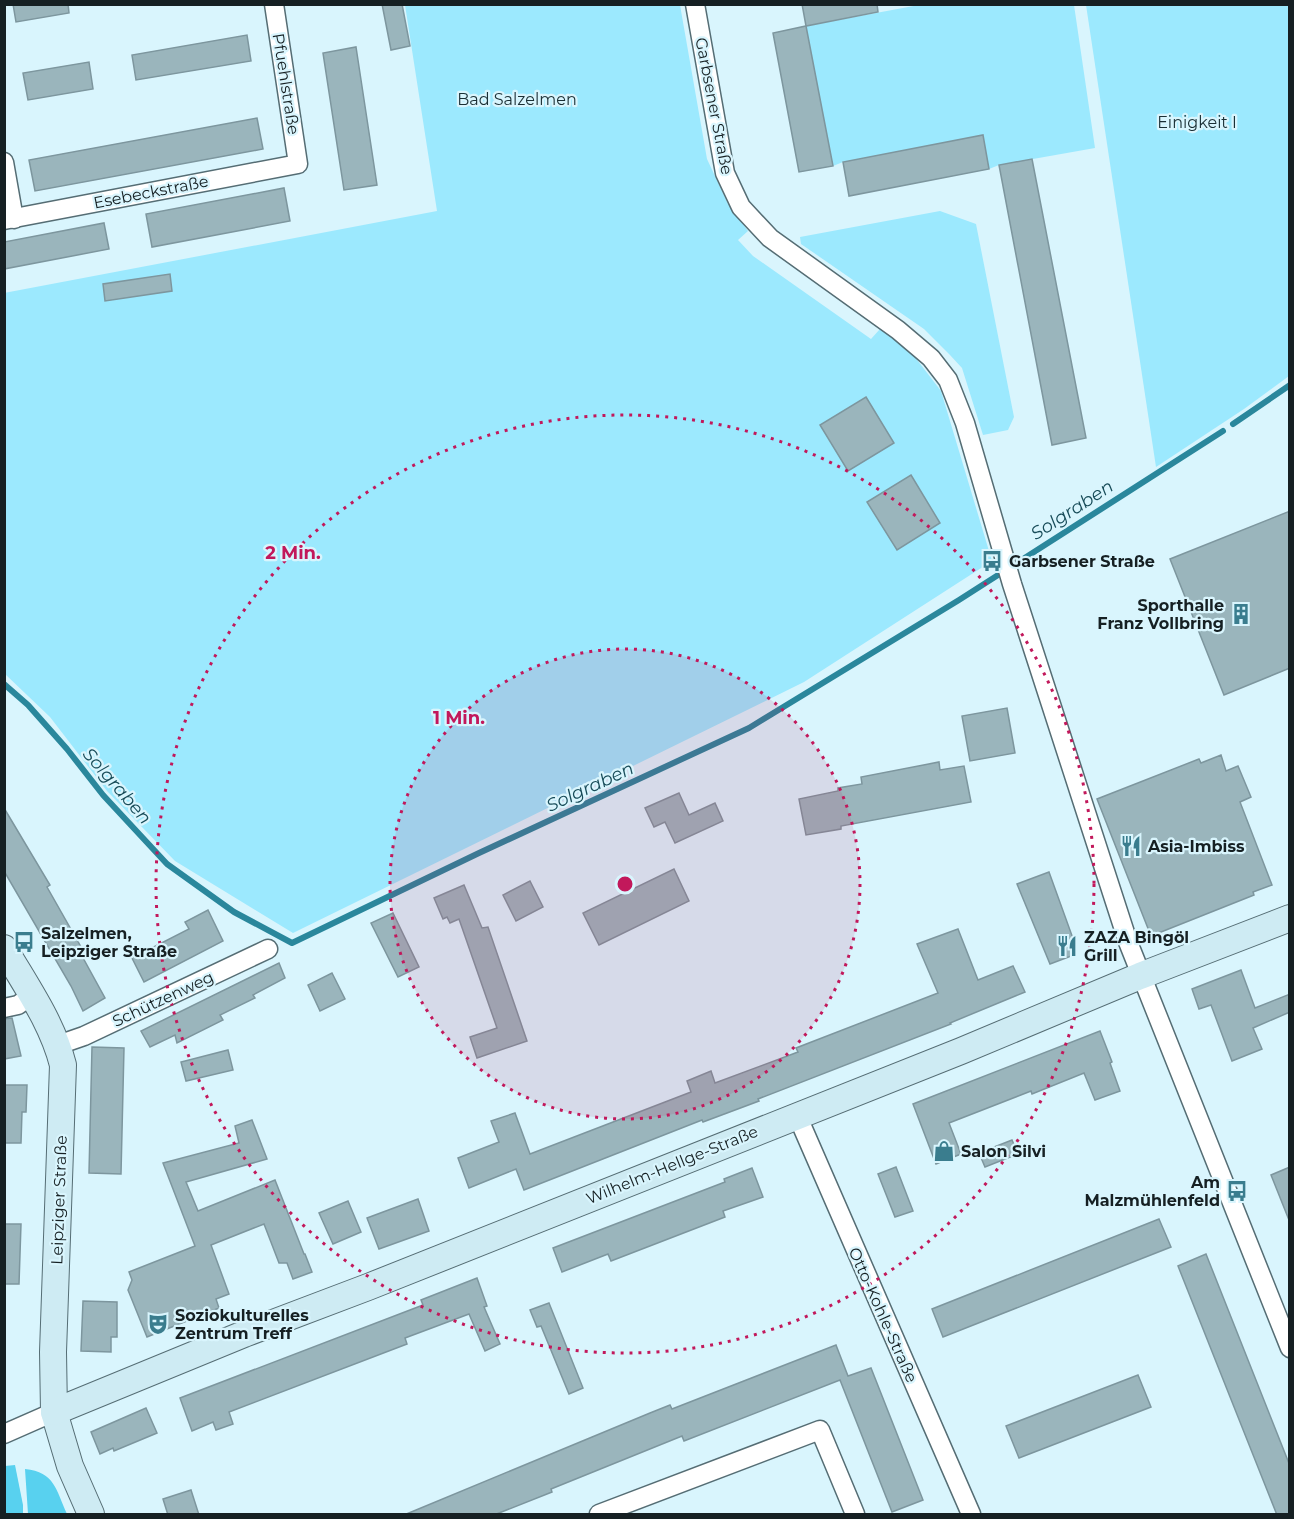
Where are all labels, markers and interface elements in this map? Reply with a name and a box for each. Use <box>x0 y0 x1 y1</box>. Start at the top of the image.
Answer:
street label: Pfuehlstraße <box>269 32 303 136</box>
street label: Garbsener Straße <box>691 36 737 176</box>
park label: Bad Salzelmen <box>457 90 577 109</box>
park label: Einigkeit I <box>1157 113 1237 132</box>
street label: Esebeckstraße <box>92 172 210 212</box>
water label: Solgraben <box>1027 475 1117 545</box>
text: 2 Min. <box>265 542 321 564</box>
bus stop icon: Garbsener Straße <box>980 549 1004 573</box>
place label: Garbsener Straße <box>1009 552 1155 571</box>
place label: Sporthalle Franz Vollbring <box>1097 596 1224 633</box>
building icon: Sporthalle Franz Vollbring <box>1229 602 1253 626</box>
text: 1 Min. <box>433 707 485 729</box>
water label: Solgraben <box>78 743 156 829</box>
water label: Solgraben <box>543 757 637 817</box>
restaurant icon: Asia-Imbiss <box>1119 834 1143 858</box>
place label: Asia-Imbiss <box>1147 837 1245 856</box>
centre of rings <box>615 874 635 894</box>
place label: Salzelmen, Leipziger Straße <box>41 924 177 961</box>
place label: ZAZA Bingöl Grill <box>1084 928 1189 965</box>
bus stop icon: Salzelmen, Leipziger Straße <box>12 930 36 954</box>
restaurant icon: ZAZA Bingöl Grill <box>1055 934 1079 958</box>
street label: Schützenweg <box>109 967 217 1031</box>
street label: Wilhelm-Hellge-Straße <box>583 1122 761 1208</box>
street label: Leipziger Straße <box>47 1135 71 1265</box>
shop icon: Salon Silvi <box>932 1139 956 1163</box>
place label: Salon Silvi <box>961 1142 1046 1161</box>
place label: Am Malzmühlenfeld <box>1084 1173 1220 1210</box>
bus stop icon: Am Malzmühlenfeld <box>1225 1179 1249 1203</box>
street label: Otto-Kohle-Straße <box>845 1244 921 1386</box>
place label: Soziokulturelles Zentrum Treff <box>175 1306 309 1343</box>
theatre icon: Soziokulturelles Zentrum Treff <box>146 1312 170 1336</box>

